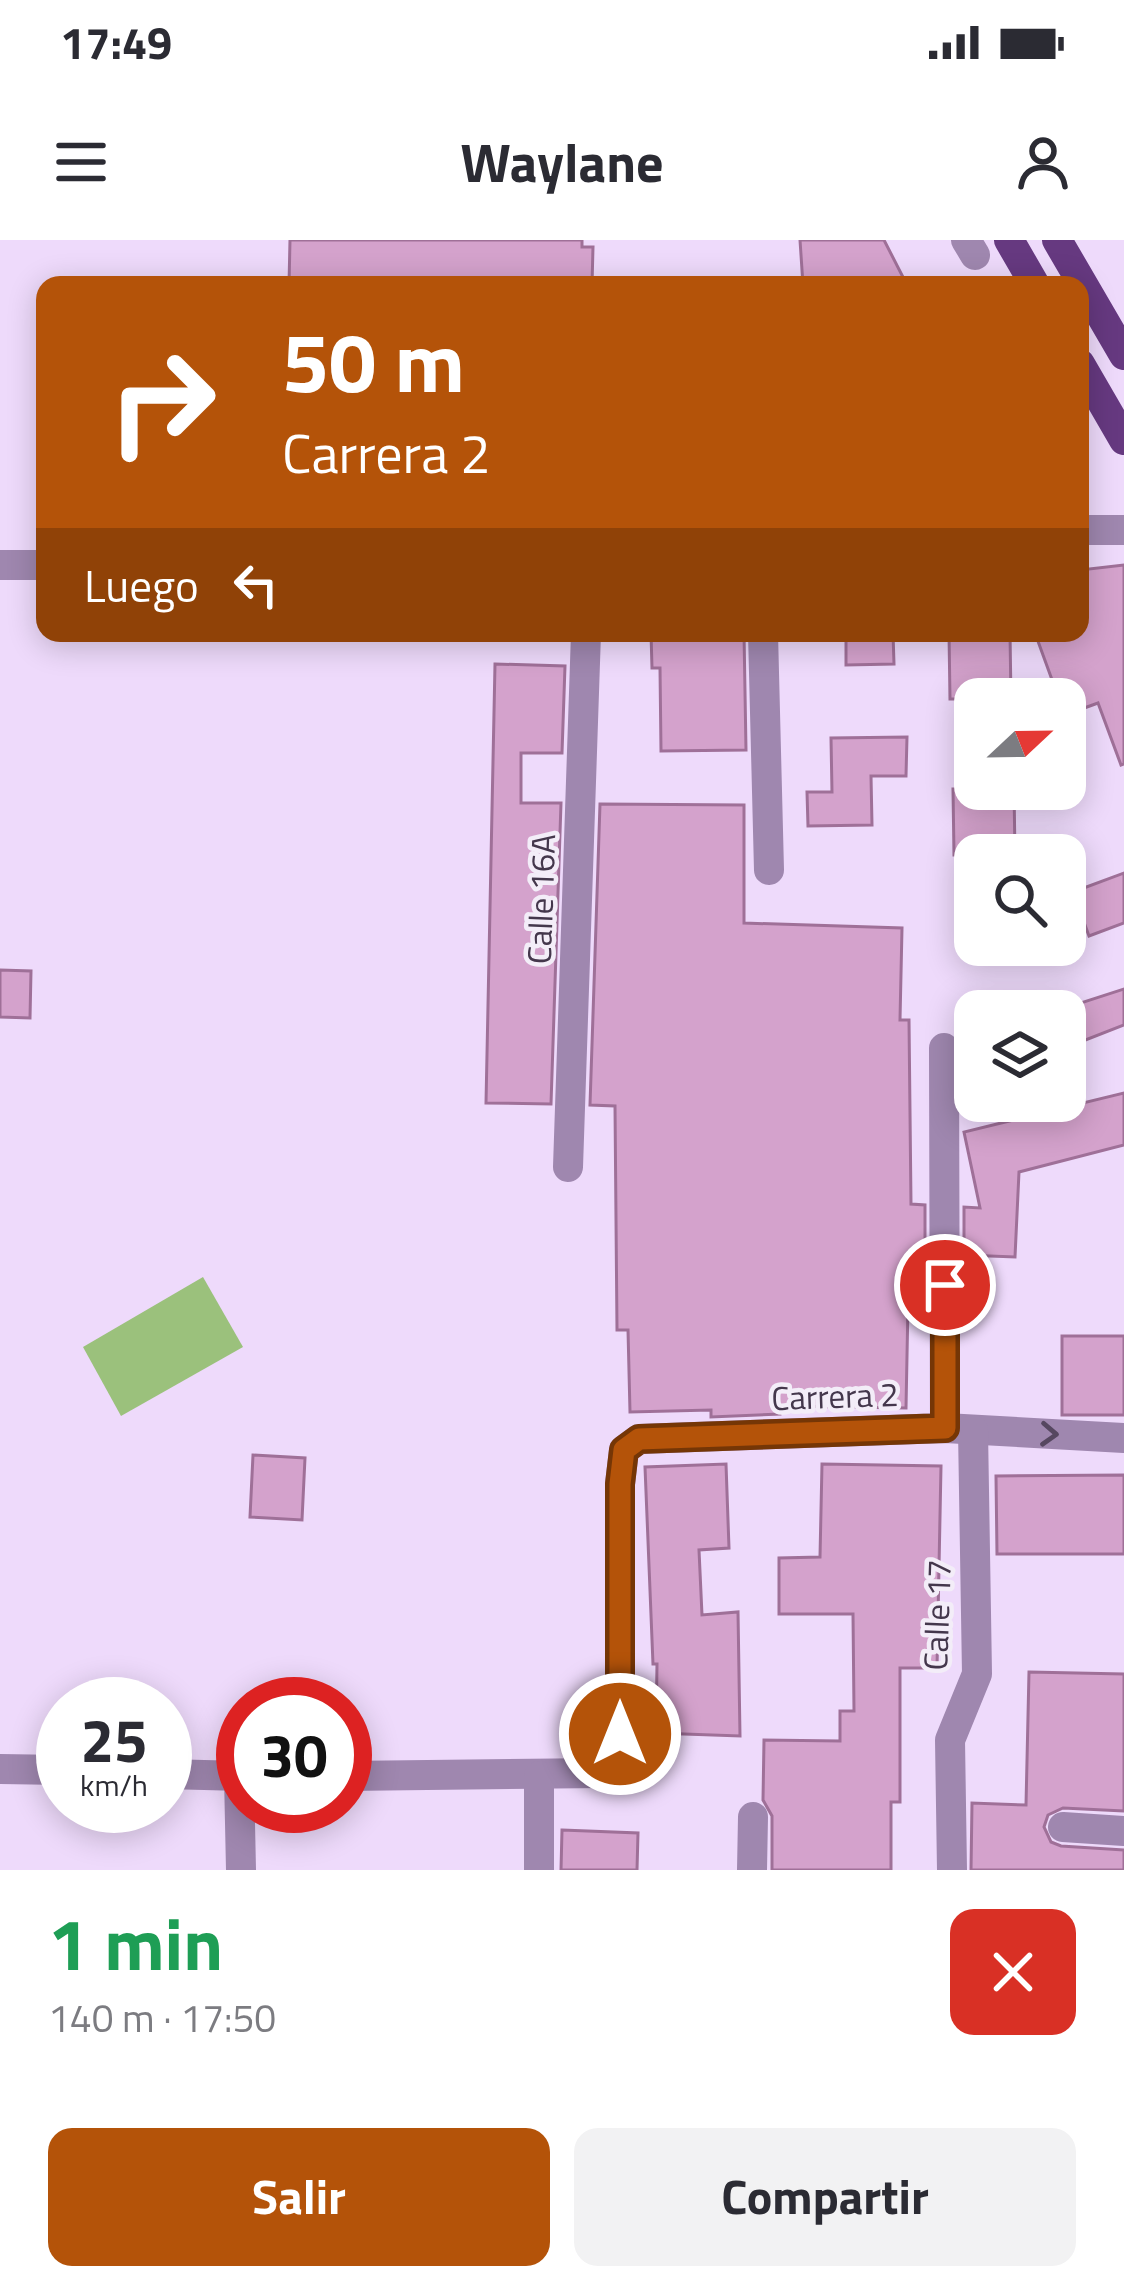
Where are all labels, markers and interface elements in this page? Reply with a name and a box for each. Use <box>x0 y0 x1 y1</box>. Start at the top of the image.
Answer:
text: 17:49 <box>60 8 172 76</box>
text: Waylane <box>460 121 664 203</box>
icon: menu <box>48 129 114 195</box>
icon: person <box>1010 129 1076 195</box>
text: 50 m <box>282 297 465 425</box>
icon: right <box>84 324 240 480</box>
text: Carrera 2 <box>282 412 490 494</box>
text: Luego <box>84 551 199 619</box>
icon: left <box>223 552 289 618</box>
north arrow <box>954 678 1086 810</box>
map controls <box>954 678 1086 1122</box>
street label: Calle 16A <box>514 833 568 965</box>
button: search <box>954 834 1086 966</box>
button: layers <box>954 990 1086 1122</box>
pin <box>894 1234 996 1336</box>
icon: arrive <box>912 1252 978 1318</box>
street label: Carrera 2 <box>770 1369 900 1423</box>
one-way arrow <box>1040 1421 1059 1447</box>
street label: Calle 17 <box>910 1559 964 1671</box>
position arrow <box>557 1671 683 1797</box>
speed limit sign: 30 <box>216 1677 372 1833</box>
text: 25 <box>80 1694 148 1785</box>
text: km/h <box>80 1762 148 1808</box>
text: 1 min <box>48 1888 223 1998</box>
button: close <box>950 1909 1076 2035</box>
text: 140 m · 17:50 <box>48 1988 276 2047</box>
button: Salir <box>48 2128 550 2266</box>
button: Compartir <box>574 2128 1076 2266</box>

